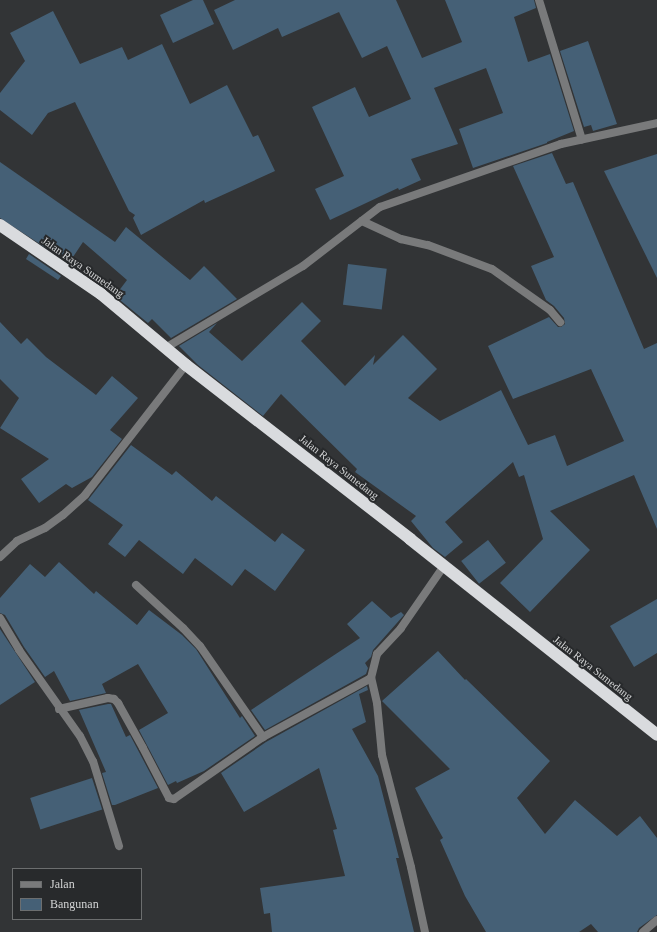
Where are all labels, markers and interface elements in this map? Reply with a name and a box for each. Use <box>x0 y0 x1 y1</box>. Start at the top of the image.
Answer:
street label: Jalan Raya Sumedang <box>39 234 127 300</box>
street label: Jalan Raya Sumedang <box>297 432 381 502</box>
street label: Jalan Raya Sumedang <box>551 633 635 703</box>
legend <box>12 868 142 920</box>
text: Jalan <box>50 877 75 891</box>
text: Bangunan <box>50 897 99 911</box>

